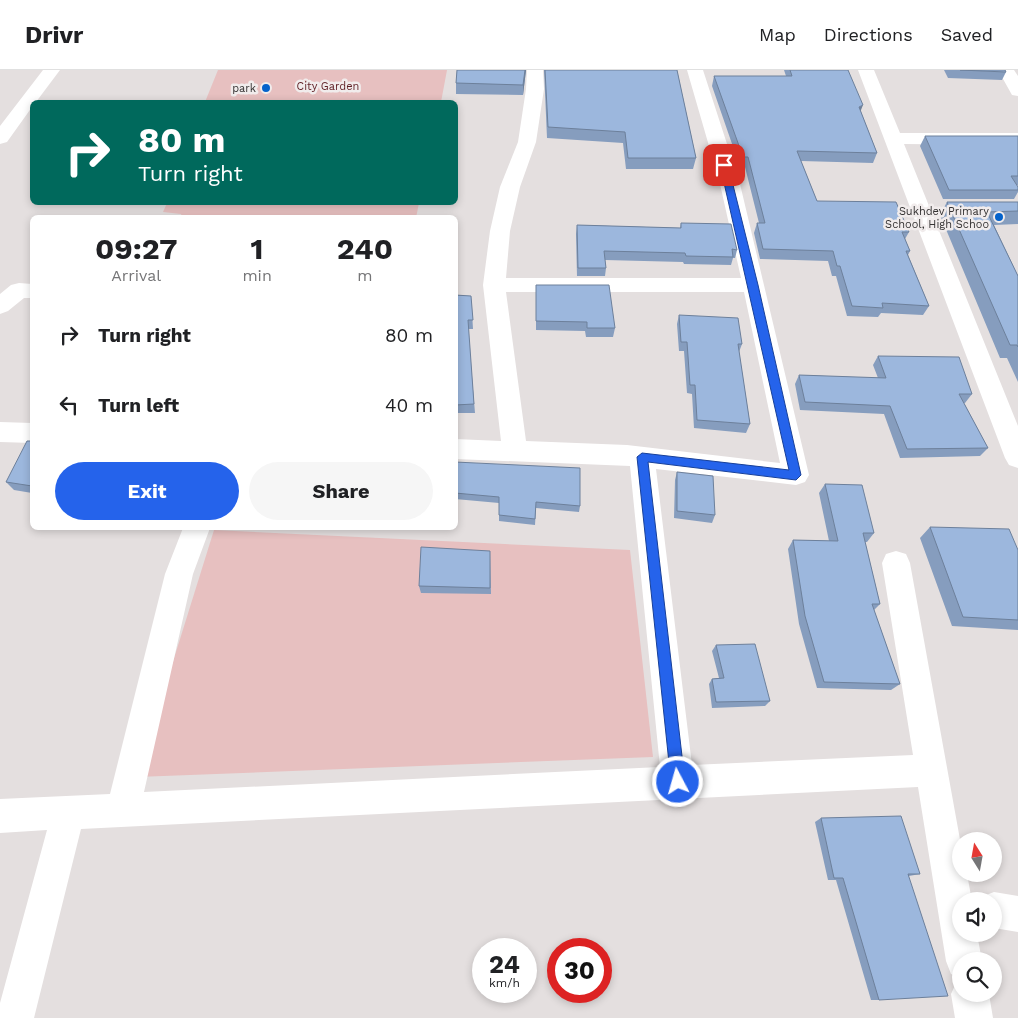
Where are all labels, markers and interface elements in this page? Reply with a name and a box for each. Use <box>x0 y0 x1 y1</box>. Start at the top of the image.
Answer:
text: Drivr <box>25 21 83 49</box>
text: Map <box>759 24 796 45</box>
text: Directions <box>824 24 913 45</box>
text: Saved <box>941 24 993 45</box>
park label: City Garden <box>297 80 359 93</box>
place label: park <box>232 82 256 95</box>
marker: park <box>260 82 272 94</box>
text: 80 m <box>138 119 225 161</box>
icon: right <box>55 120 120 185</box>
pin <box>703 144 745 186</box>
icon: arrive <box>710 151 738 179</box>
text: Turn right <box>138 161 243 186</box>
place label: Sukhdev Primary School, High Schoo <box>885 205 989 231</box>
marker: Sukhdev Primary School, High Schoo <box>993 211 1005 223</box>
text: 09:27 <box>95 231 177 266</box>
text: 1 <box>251 231 264 266</box>
text: 240 <box>337 231 393 266</box>
text: Arrival <box>111 266 161 285</box>
text: min <box>242 266 272 285</box>
text: m <box>357 266 373 285</box>
icon: right <box>55 321 83 349</box>
text: Turn right <box>98 324 191 347</box>
text: 80 m <box>385 324 433 347</box>
icon: left <box>55 391 83 419</box>
text: Turn left <box>98 394 179 417</box>
text: 40 m <box>385 394 433 417</box>
button: Exit <box>55 462 239 520</box>
button: Share <box>249 462 433 520</box>
position arrow <box>651 755 703 807</box>
north arrow <box>952 832 1002 882</box>
map controls <box>952 832 1002 1002</box>
button: sound <box>952 892 1002 942</box>
speed limit sign: 30 <box>547 938 612 1003</box>
text: 24 <box>489 950 520 979</box>
button: search <box>952 952 1002 1002</box>
text: km/h <box>489 976 520 990</box>

